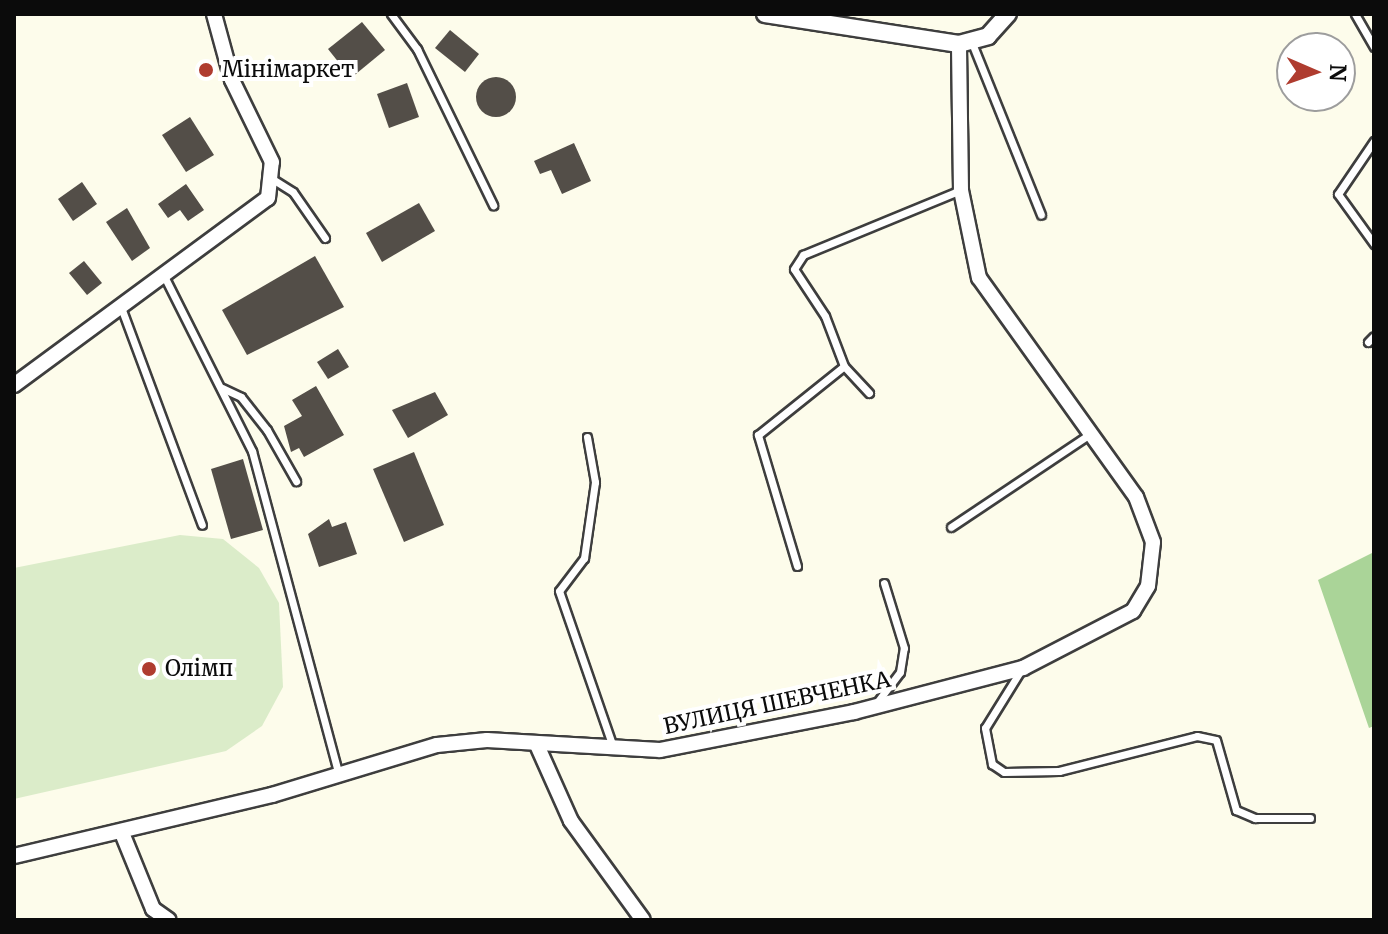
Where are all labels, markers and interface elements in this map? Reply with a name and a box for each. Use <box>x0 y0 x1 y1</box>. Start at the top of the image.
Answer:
north arrow <box>1276 32 1356 112</box>
place label: Мінімаркет <box>222 57 354 83</box>
marker: Мінімаркет <box>197 61 215 79</box>
text: N <box>1324 64 1352 82</box>
place label: Олімп <box>165 656 233 682</box>
marker: Олімп <box>140 660 158 678</box>
street label: ВУЛИЦЯ ШЕВЧЕНКА <box>661 666 893 740</box>

